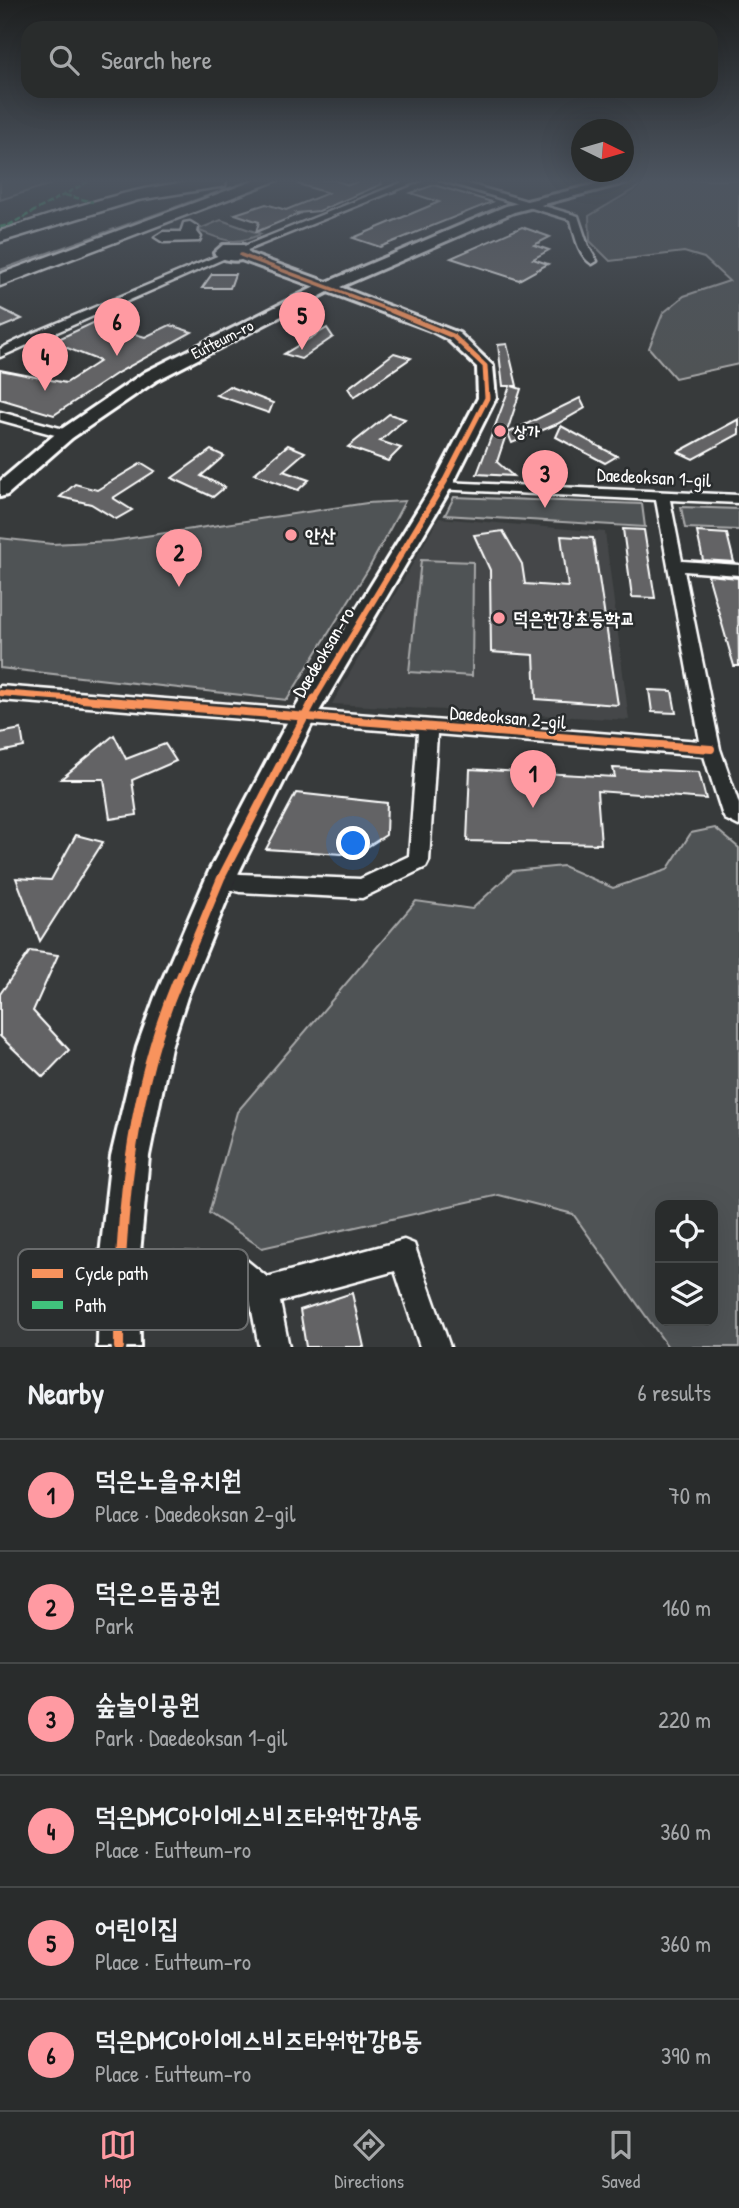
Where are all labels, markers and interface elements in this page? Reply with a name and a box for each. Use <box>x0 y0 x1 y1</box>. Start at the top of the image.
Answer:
search box <box>21 21 718 98</box>
icon: search <box>45 41 83 79</box>
text: Search here <box>101 42 212 77</box>
north arrow <box>571 119 634 182</box>
pin: 5 <box>279 292 325 350</box>
pin: 6 <box>94 298 140 356</box>
street label: Eutteum-ro <box>187 314 257 364</box>
pin: 4 <box>22 333 68 391</box>
place label: 상가 <box>514 420 540 442</box>
marker: 상가 <box>492 423 508 439</box>
pin: 3 <box>522 450 568 508</box>
street label: Daedeoksan 1-gil <box>596 461 713 493</box>
place label: 안산 <box>305 522 336 548</box>
marker: 안산 <box>283 527 299 543</box>
pin: 2 <box>156 529 202 587</box>
street label: Daedeoksan-ro <box>286 602 360 702</box>
place label: 덕은한강초등학교 <box>513 605 635 631</box>
marker: 덕은한강초등학교 <box>491 610 507 626</box>
street label: Daedeoksan 2-gil <box>449 699 568 735</box>
pin: 1 <box>510 750 556 808</box>
your location <box>336 826 370 860</box>
map controls <box>655 1200 718 1326</box>
button: locate <box>655 1200 718 1263</box>
legend <box>18 1249 248 1330</box>
text: Cycle path <box>75 1260 148 1286</box>
button: layers <box>655 1263 718 1326</box>
text: Path <box>75 1292 106 1318</box>
text: Nearby <box>28 1373 104 1413</box>
text: 6 results <box>638 1377 711 1408</box>
text: 덕은노을유치원 <box>95 1462 241 1497</box>
text: 1 <box>47 1480 55 1511</box>
text: 70 m <box>668 1480 711 1511</box>
text: Place · Daedeoksan 2-gil <box>95 1498 296 1529</box>
text: 덕은으뜸공원 <box>95 1574 221 1609</box>
text: 2 <box>46 1592 56 1623</box>
text: 160 m <box>662 1592 711 1623</box>
text: Park <box>95 1610 133 1641</box>
text: 숲놀이공원 <box>95 1686 200 1721</box>
text: 3 <box>46 1704 56 1735</box>
text: 220 m <box>658 1704 711 1735</box>
text: Park · Daedeoksan 1-gil <box>95 1722 287 1753</box>
text: 덕은DMC아이에스비즈타워한강A동 <box>95 1798 422 1833</box>
text: 4 <box>47 1816 55 1847</box>
text: 360 m <box>660 1816 711 1847</box>
text: Place · Eutteum-ro <box>95 1834 251 1865</box>
text: 어린이집 <box>95 1910 179 1945</box>
text: 5 <box>46 1928 56 1959</box>
text: 360 m <box>660 1928 711 1959</box>
text: Place · Eutteum-ro <box>95 1946 251 1977</box>
text: 덕은DMC아이에스비즈타워한강B동 <box>95 2022 422 2057</box>
text: 6 <box>46 2040 56 2071</box>
text: 390 m <box>661 2040 711 2071</box>
text: Place · Eutteum-ro <box>95 2058 251 2089</box>
tab: Map <box>99 2126 137 2194</box>
tab: Directions <box>334 2126 404 2194</box>
tab: Saved <box>602 2126 640 2194</box>

